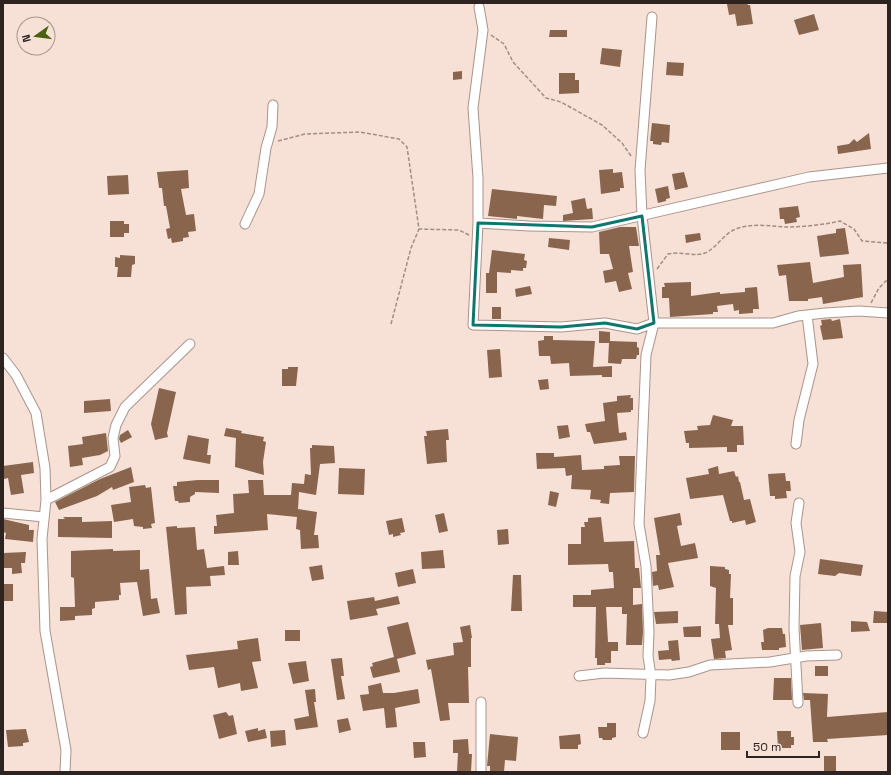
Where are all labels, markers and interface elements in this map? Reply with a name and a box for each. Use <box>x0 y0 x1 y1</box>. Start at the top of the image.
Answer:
north arrow <box>16 16 56 56</box>
text: N <box>19 33 34 44</box>
scale bar <box>747 733 819 759</box>
text: 50 m <box>753 739 781 755</box>

